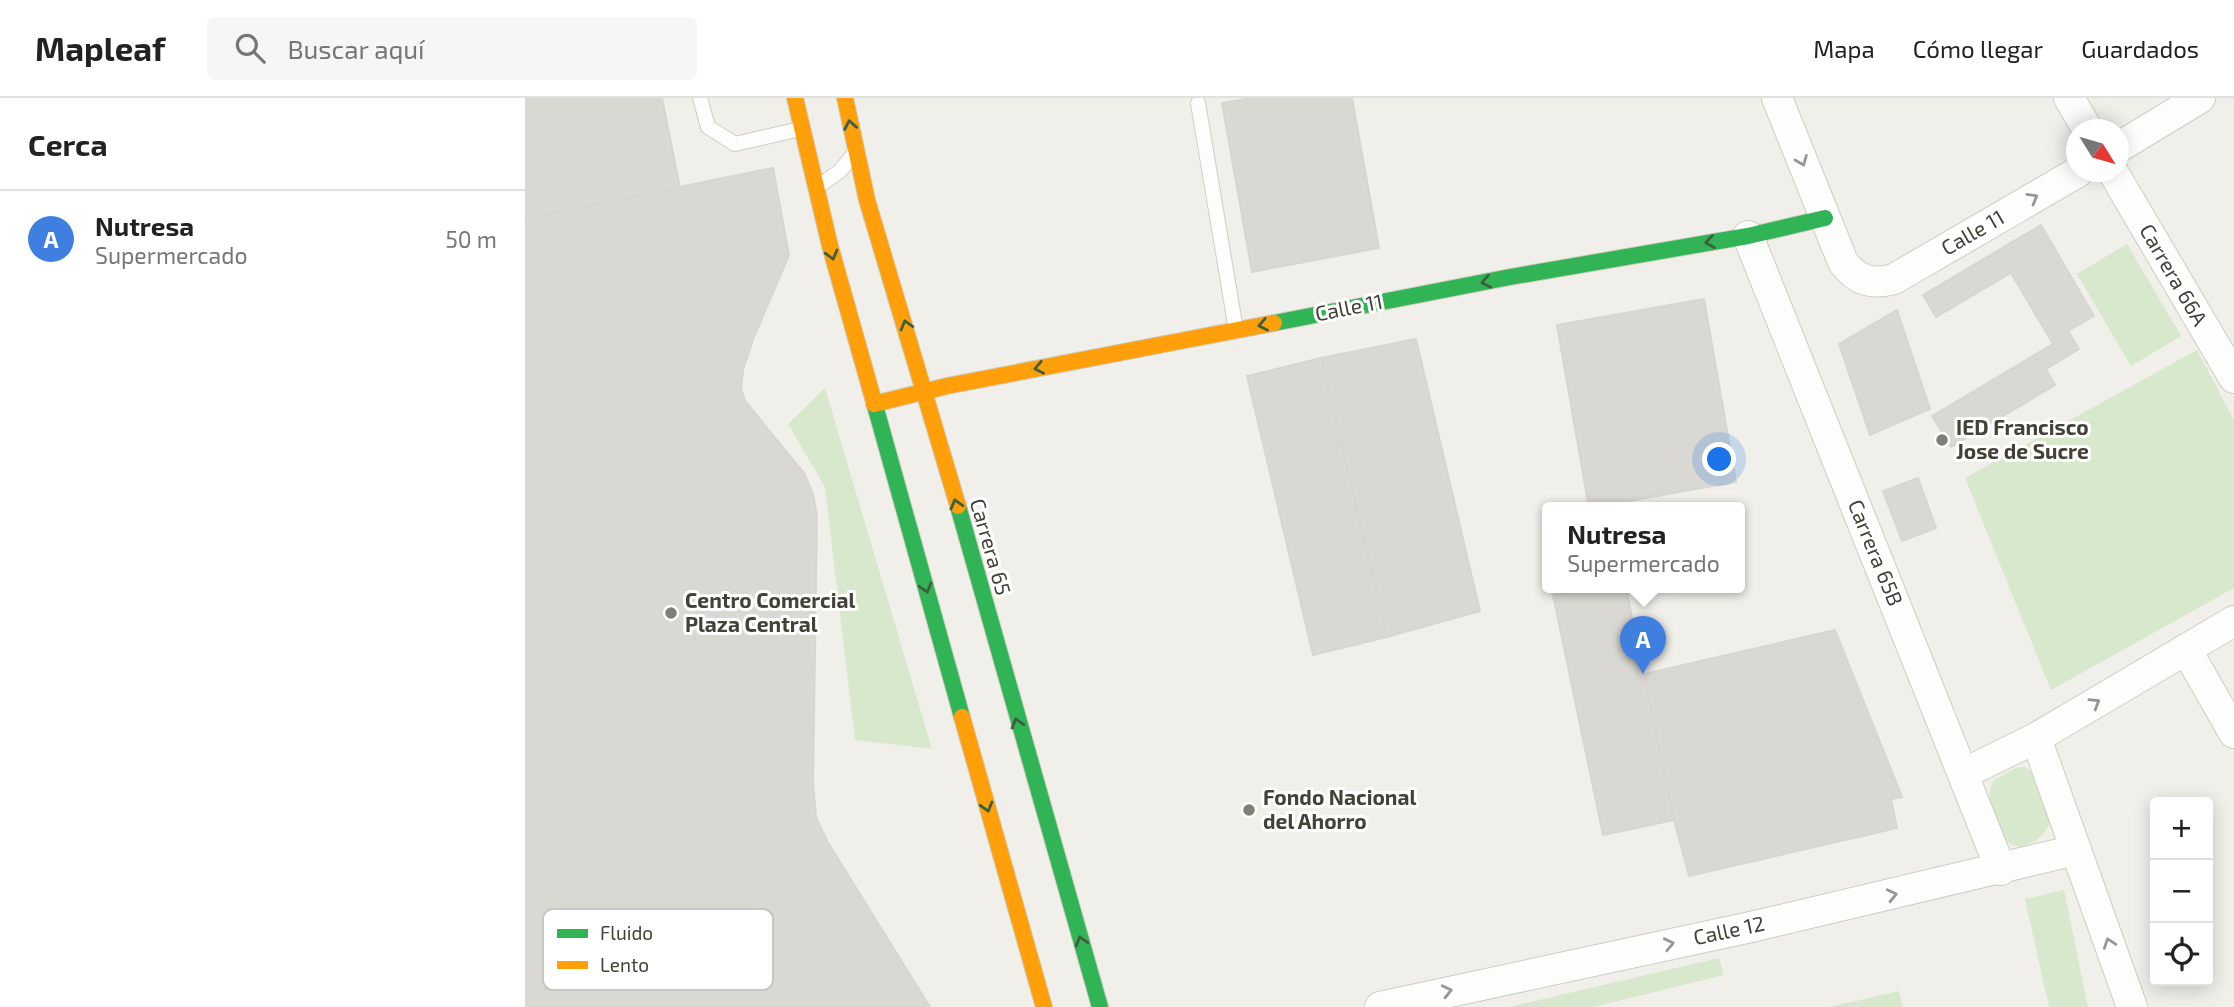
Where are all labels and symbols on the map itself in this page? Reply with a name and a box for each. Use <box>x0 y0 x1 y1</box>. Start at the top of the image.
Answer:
one-way arrow <box>844 119 859 131</box>
north arrow <box>2066 119 2129 182</box>
one-way arrow <box>1794 155 1808 167</box>
one-way arrow <box>2026 193 2039 206</box>
street label: Calle 11 <box>1936 204 2008 260</box>
street label: Carrera 66A <box>2135 219 2213 329</box>
one-way arrow <box>1704 234 1716 249</box>
one-way arrow <box>824 248 838 260</box>
one-way arrow <box>1480 273 1492 288</box>
street label: Calle 11 <box>1313 288 1385 325</box>
one-way arrow <box>1257 317 1269 332</box>
one-way arrow <box>899 319 914 331</box>
one-way arrow <box>1033 360 1045 375</box>
place label: IED Francisco Jose de Sucre <box>1956 414 2089 463</box>
marker: IED Francisco Jose de Sucre <box>1934 432 1950 448</box>
your location <box>1702 442 1736 476</box>
street label: Carrera 65 <box>966 495 1017 598</box>
street label: Carrera 65B <box>1844 496 1909 609</box>
one-way arrow <box>950 498 964 510</box>
one-way arrow <box>917 581 932 593</box>
place label: Centro Comercial Plaza Central <box>685 587 855 636</box>
marker: Centro Comercial Plaza Central <box>663 605 679 621</box>
pin: A <box>1620 616 1666 674</box>
one-way arrow <box>2088 698 2100 711</box>
one-way arrow <box>1011 717 1026 729</box>
place label: Fondo Nacional del Ahorro <box>1263 784 1416 833</box>
one-way arrow <box>978 801 993 813</box>
marker: Fondo Nacional del Ahorro <box>1241 802 1257 818</box>
one-way arrow <box>1885 888 1897 903</box>
legend <box>543 909 773 990</box>
street label: Calle 12 <box>1691 910 1767 949</box>
text: Fluido <box>600 921 653 944</box>
one-way arrow <box>1074 936 1089 948</box>
one-way arrow <box>1663 937 1675 952</box>
one-way arrow <box>2103 937 2117 949</box>
text: Lento <box>600 953 649 976</box>
one-way arrow <box>1441 985 1453 1000</box>

